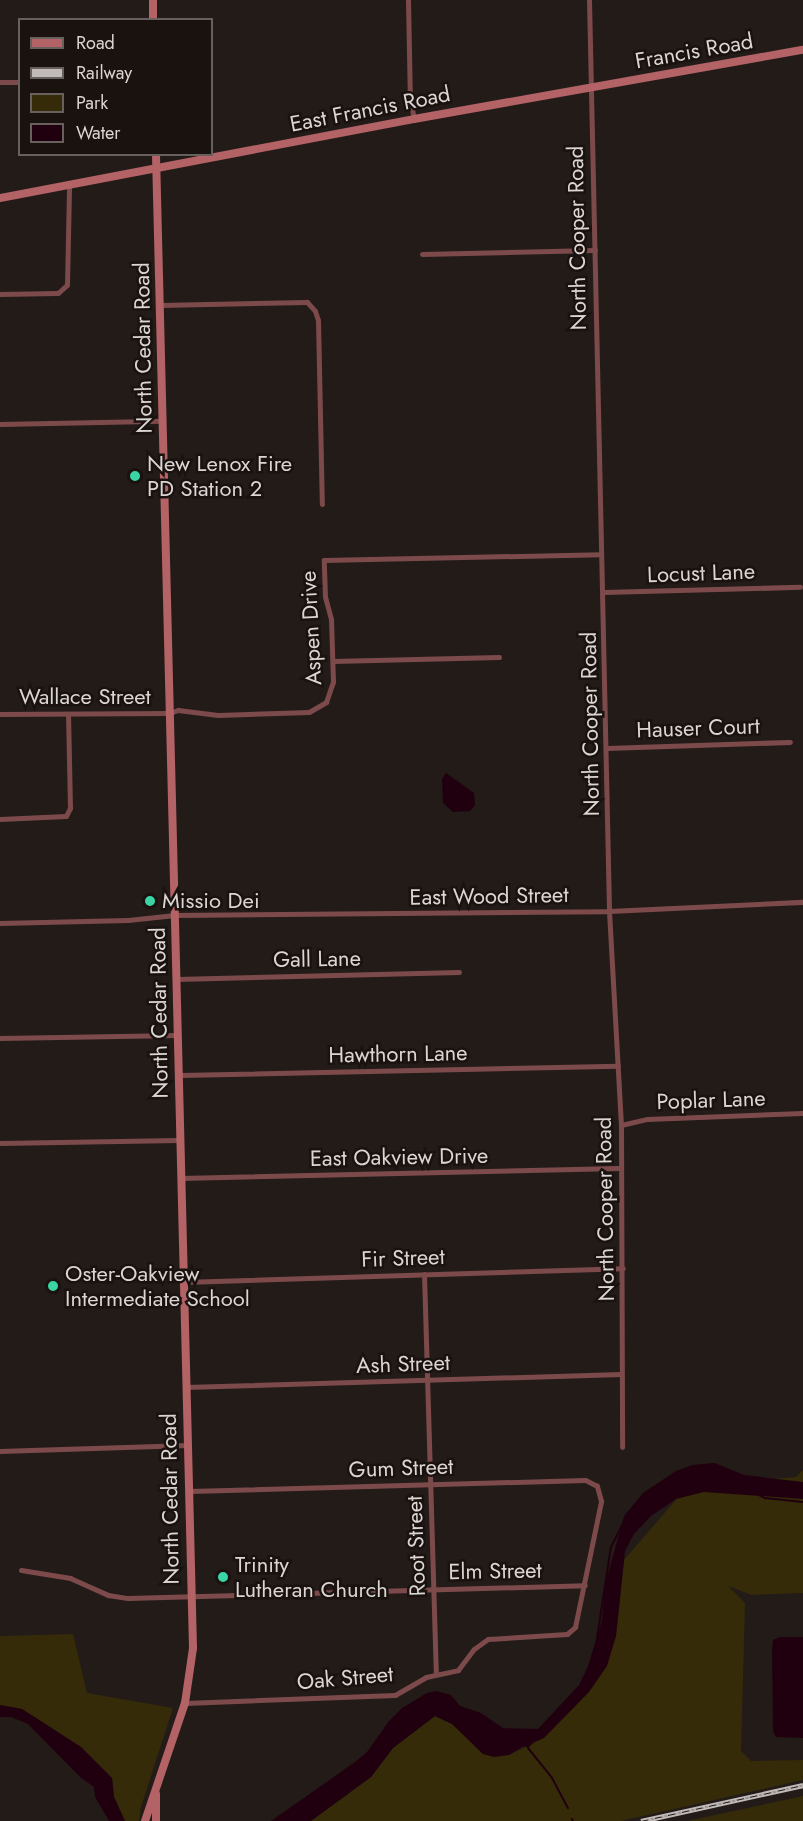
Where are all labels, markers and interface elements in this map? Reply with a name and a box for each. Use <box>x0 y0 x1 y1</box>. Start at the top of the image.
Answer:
legend <box>18 18 213 156</box>
street label: Francis Road <box>633 28 755 74</box>
text: Road <box>76 30 115 56</box>
text: Railway <box>76 60 132 86</box>
street label: East Francis Road <box>288 81 452 137</box>
text: Park <box>76 90 108 116</box>
text: Water <box>76 120 120 146</box>
street label: North Cooper Road <box>562 145 592 331</box>
street label: North Cedar Road <box>128 262 158 434</box>
place label: New Lenox Fire PD Station 2 <box>147 450 292 502</box>
marker: New Lenox Fire PD Station 2 <box>128 469 142 483</box>
street label: Locust Lane <box>647 558 755 588</box>
street label: Aspen Drive <box>295 570 327 686</box>
street label: North Cooper Road <box>575 631 605 817</box>
street label: Wallace Street <box>19 684 151 710</box>
street label: Hauser Court <box>636 713 760 743</box>
street label: East Wood Street <box>409 881 569 911</box>
place label: Missio Dei <box>162 888 260 914</box>
marker: Missio Dei <box>143 894 157 908</box>
street label: North Cedar Road <box>144 927 174 1099</box>
street label: Gall Lane <box>273 945 361 973</box>
street label: Hawthorn Lane <box>328 1040 468 1068</box>
street label: Poplar Lane <box>656 1085 766 1115</box>
street label: North Cooper Road <box>590 1116 620 1302</box>
street label: East Oakview Drive <box>310 1142 488 1172</box>
street label: Fir Street <box>361 1243 445 1273</box>
place label: Oster-Oakview Intermediate School <box>65 1260 250 1312</box>
marker: Oster-Oakview Intermediate School <box>46 1279 60 1293</box>
street label: Ash Street <box>356 1349 450 1379</box>
street label: North Cedar Road <box>155 1413 185 1585</box>
street label: Gum Street <box>348 1453 454 1483</box>
street label: Root Street <box>401 1495 431 1597</box>
place label: Trinity Lutheran Church <box>235 1551 388 1603</box>
street label: Elm Street <box>448 1557 542 1585</box>
marker: Trinity Lutheran Church <box>216 1570 230 1584</box>
street label: Oak Street <box>296 1661 394 1695</box>

